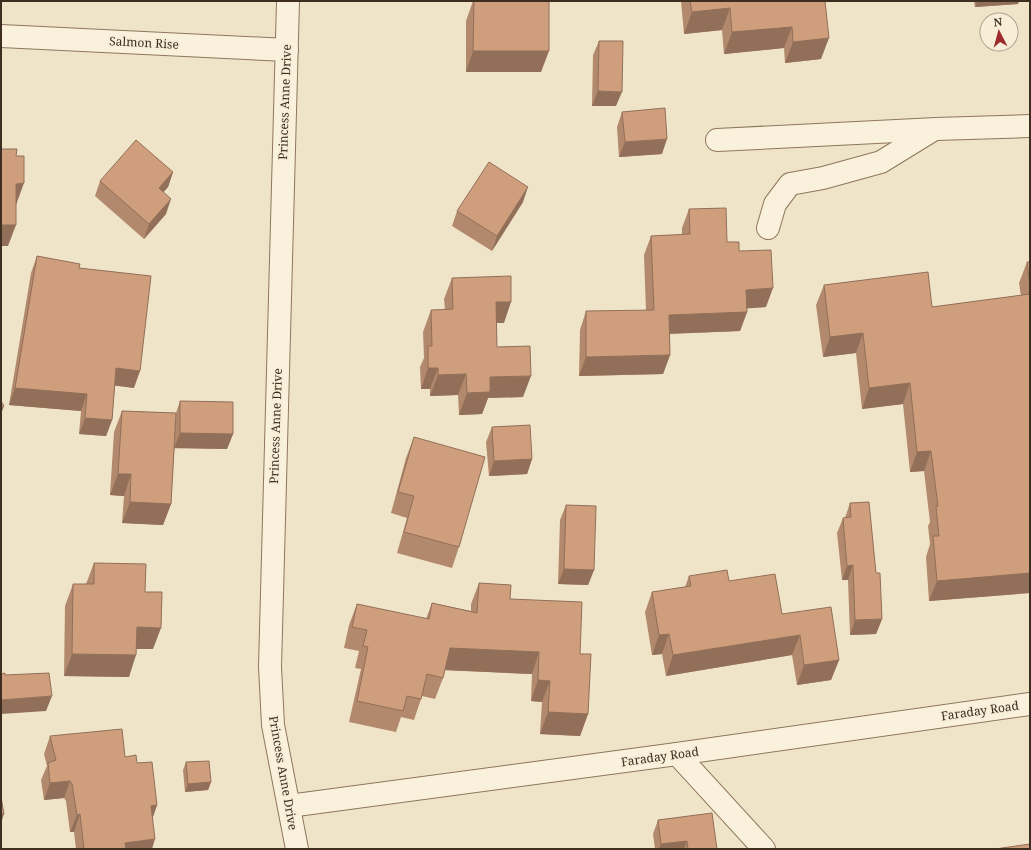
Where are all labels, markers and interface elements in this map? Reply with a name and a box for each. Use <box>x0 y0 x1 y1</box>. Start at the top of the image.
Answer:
north arrow <box>979 12 1019 52</box>
text: N <box>993 14 1003 29</box>
street label: Salmon Rise <box>109 32 179 53</box>
street label: Princess Anne Drive <box>274 44 295 160</box>
street label: Princess Anne Drive <box>265 368 286 484</box>
street label: Faraday Road <box>940 697 1020 724</box>
street label: Princess Anne Drive <box>265 714 302 831</box>
street label: Faraday Road <box>620 743 700 770</box>

